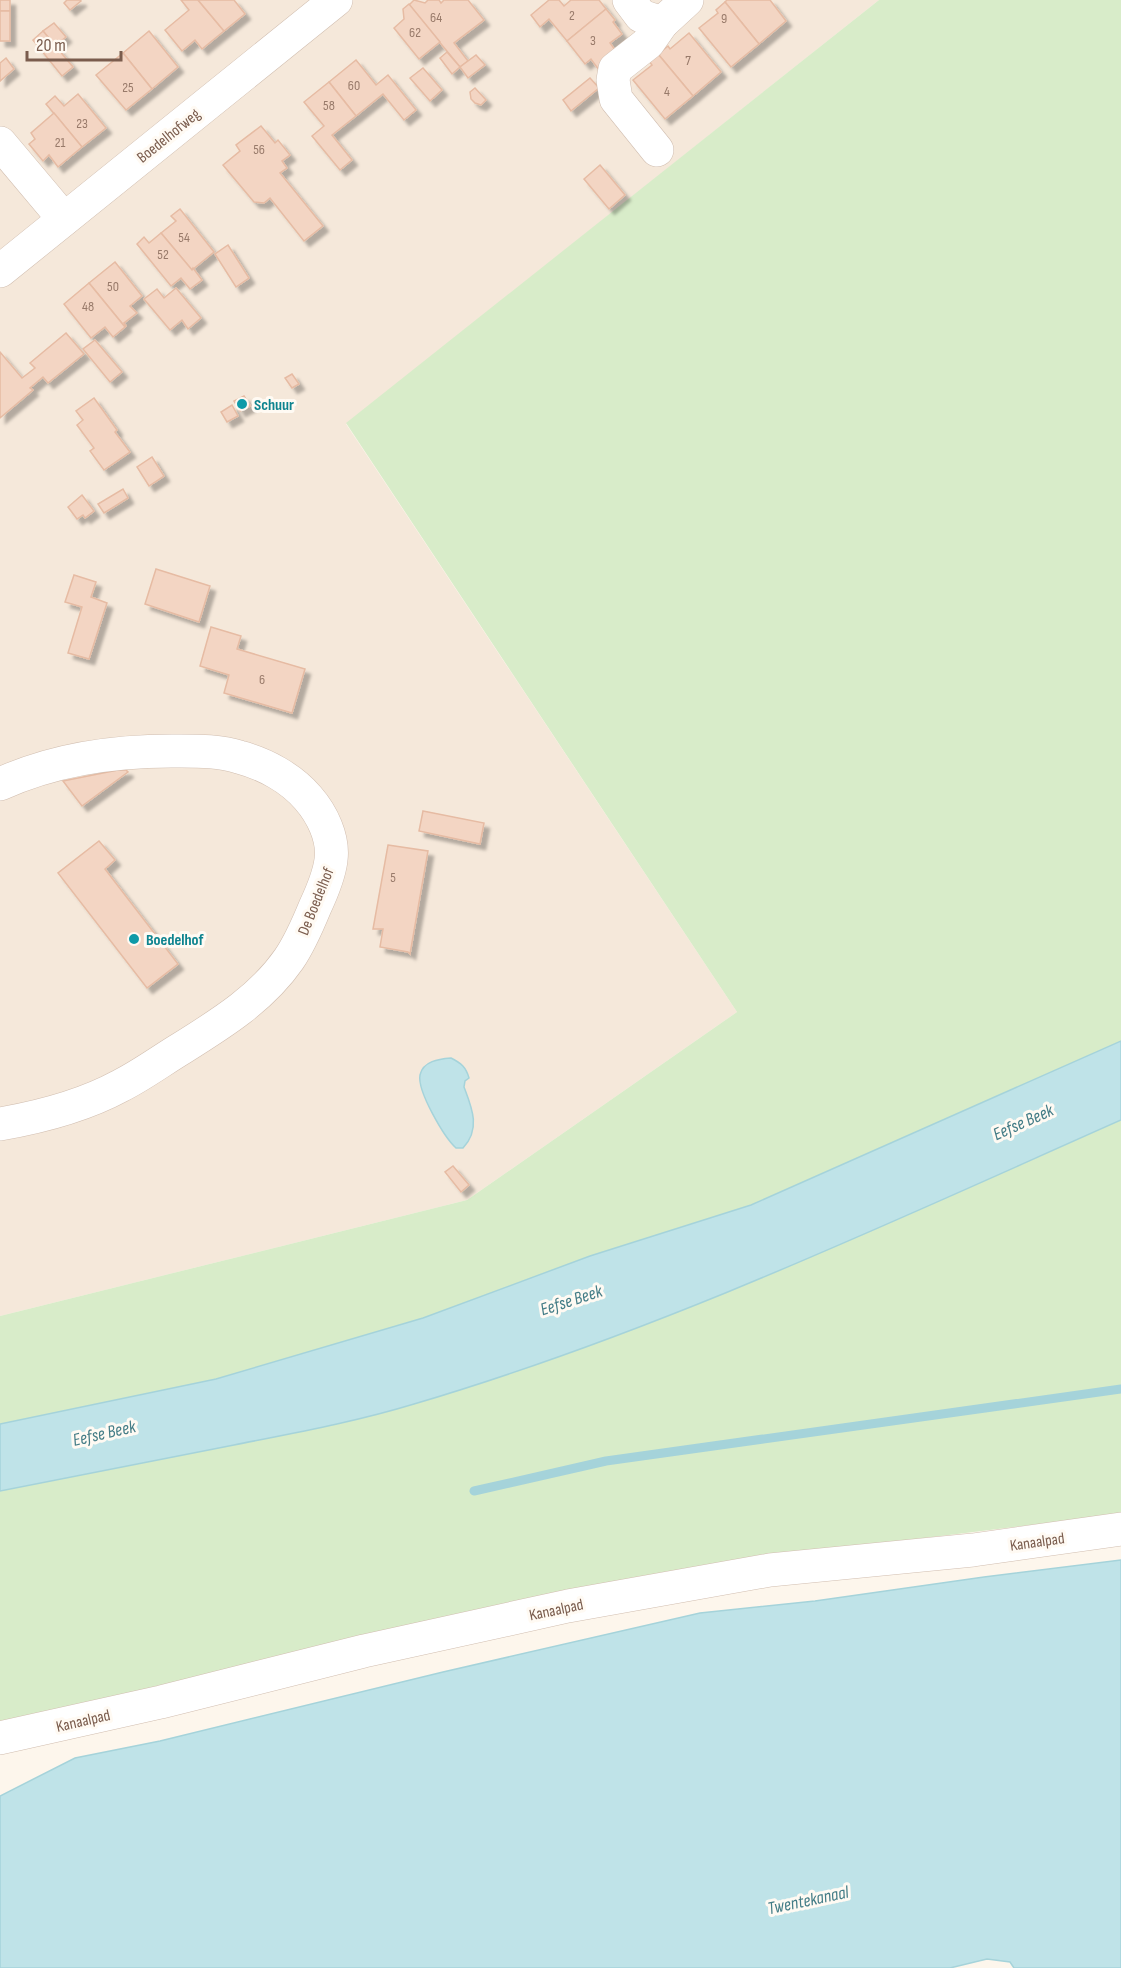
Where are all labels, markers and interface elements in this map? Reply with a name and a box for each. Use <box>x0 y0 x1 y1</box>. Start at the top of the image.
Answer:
house number: 2 <box>569 7 575 24</box>
house number: 64 <box>430 9 442 26</box>
house number: 9 <box>721 10 727 27</box>
scale bar <box>27 24 122 62</box>
house number: 62 <box>409 24 421 41</box>
house number: 3 <box>590 32 596 49</box>
text: 20 m <box>36 35 66 56</box>
house number: 7 <box>685 52 691 69</box>
house number: 60 <box>348 77 360 94</box>
house number: 25 <box>122 79 134 96</box>
house number: 4 <box>664 83 670 100</box>
house number: 58 <box>323 97 335 114</box>
street label: Boedelhofweg <box>133 105 204 167</box>
house number: 23 <box>76 115 88 132</box>
house number: 21 <box>55 134 65 151</box>
house number: 56 <box>253 141 265 158</box>
house number: 54 <box>178 229 190 246</box>
house number: 52 <box>157 246 169 263</box>
house number: 50 <box>107 278 119 295</box>
house number: 48 <box>82 298 94 315</box>
place label: Schuur <box>254 396 294 415</box>
marker: Schuur <box>235 397 249 411</box>
house number: 6 <box>259 671 265 688</box>
street label: De Boedelhof <box>294 865 339 938</box>
house number: 5 <box>390 869 396 886</box>
place label: Boedelhof <box>146 931 205 950</box>
marker: Boedelhof <box>127 932 141 946</box>
water label: Eefse Beek <box>990 1099 1058 1145</box>
water label: Eefse Beek <box>537 1280 606 1320</box>
water label: Eefse Beek <box>71 1416 139 1451</box>
street label: Kanaalpad <box>1009 1529 1066 1556</box>
street label: Kanaalpad <box>527 1595 585 1625</box>
street label: Kanaalpad <box>54 1706 112 1737</box>
water label: Twentekanaal <box>766 1882 851 1919</box>

